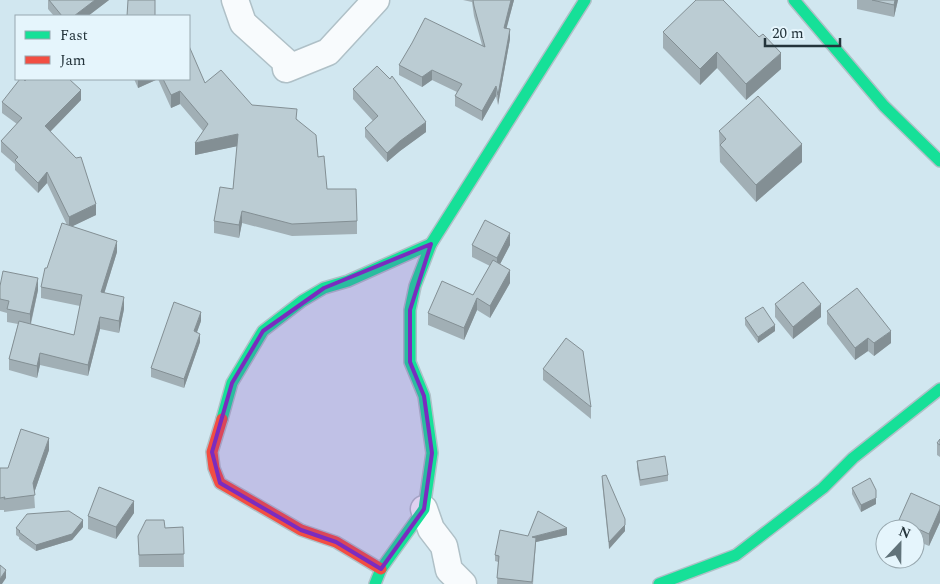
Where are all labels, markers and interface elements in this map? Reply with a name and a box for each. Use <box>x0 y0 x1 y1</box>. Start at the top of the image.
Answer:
legend <box>15 15 190 80</box>
scale bar <box>765 15 840 47</box>
text: 20 m <box>772 22 804 45</box>
text: Fast <box>60 24 88 47</box>
text: Jam <box>60 49 86 72</box>
north arrow <box>875 519 925 569</box>
text: N <box>895 521 914 544</box>

